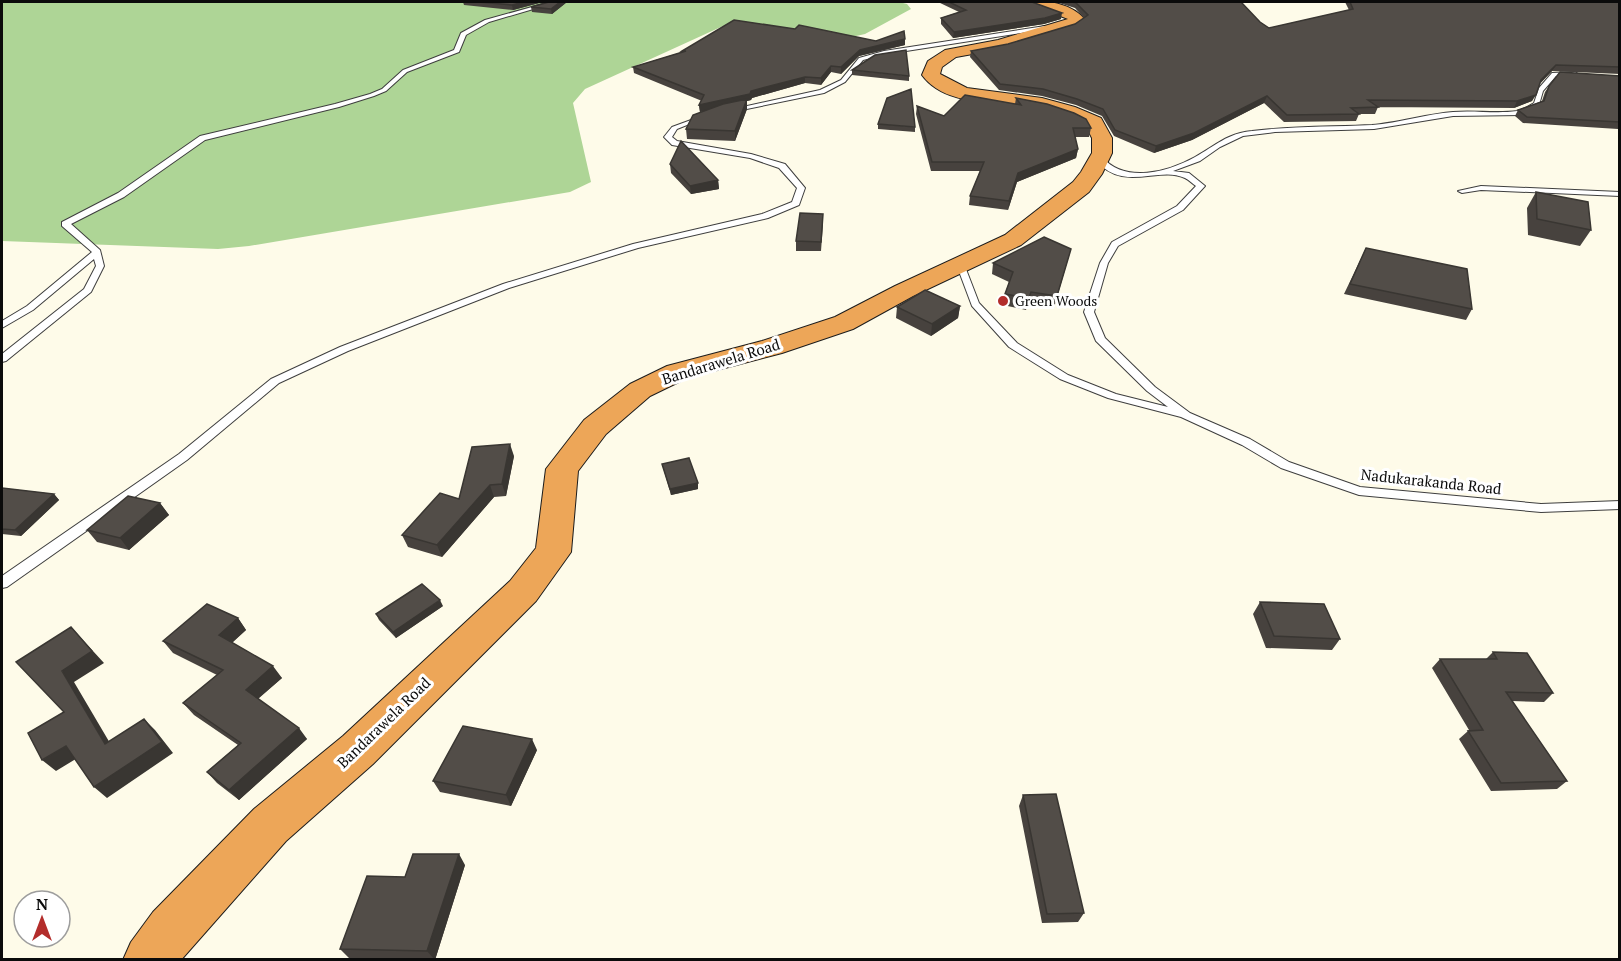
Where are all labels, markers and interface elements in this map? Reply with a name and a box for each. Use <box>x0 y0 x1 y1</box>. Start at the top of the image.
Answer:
place label: Green Woods <box>1015 291 1097 310</box>
marker: Green Woods <box>996 294 1010 308</box>
street label: Bandarawela Road <box>659 334 782 389</box>
street label: Nadukarakanda Road <box>1360 464 1502 498</box>
street label: Bandarawela Road <box>332 673 434 772</box>
north arrow <box>12 889 72 949</box>
text: N <box>36 893 48 915</box>

